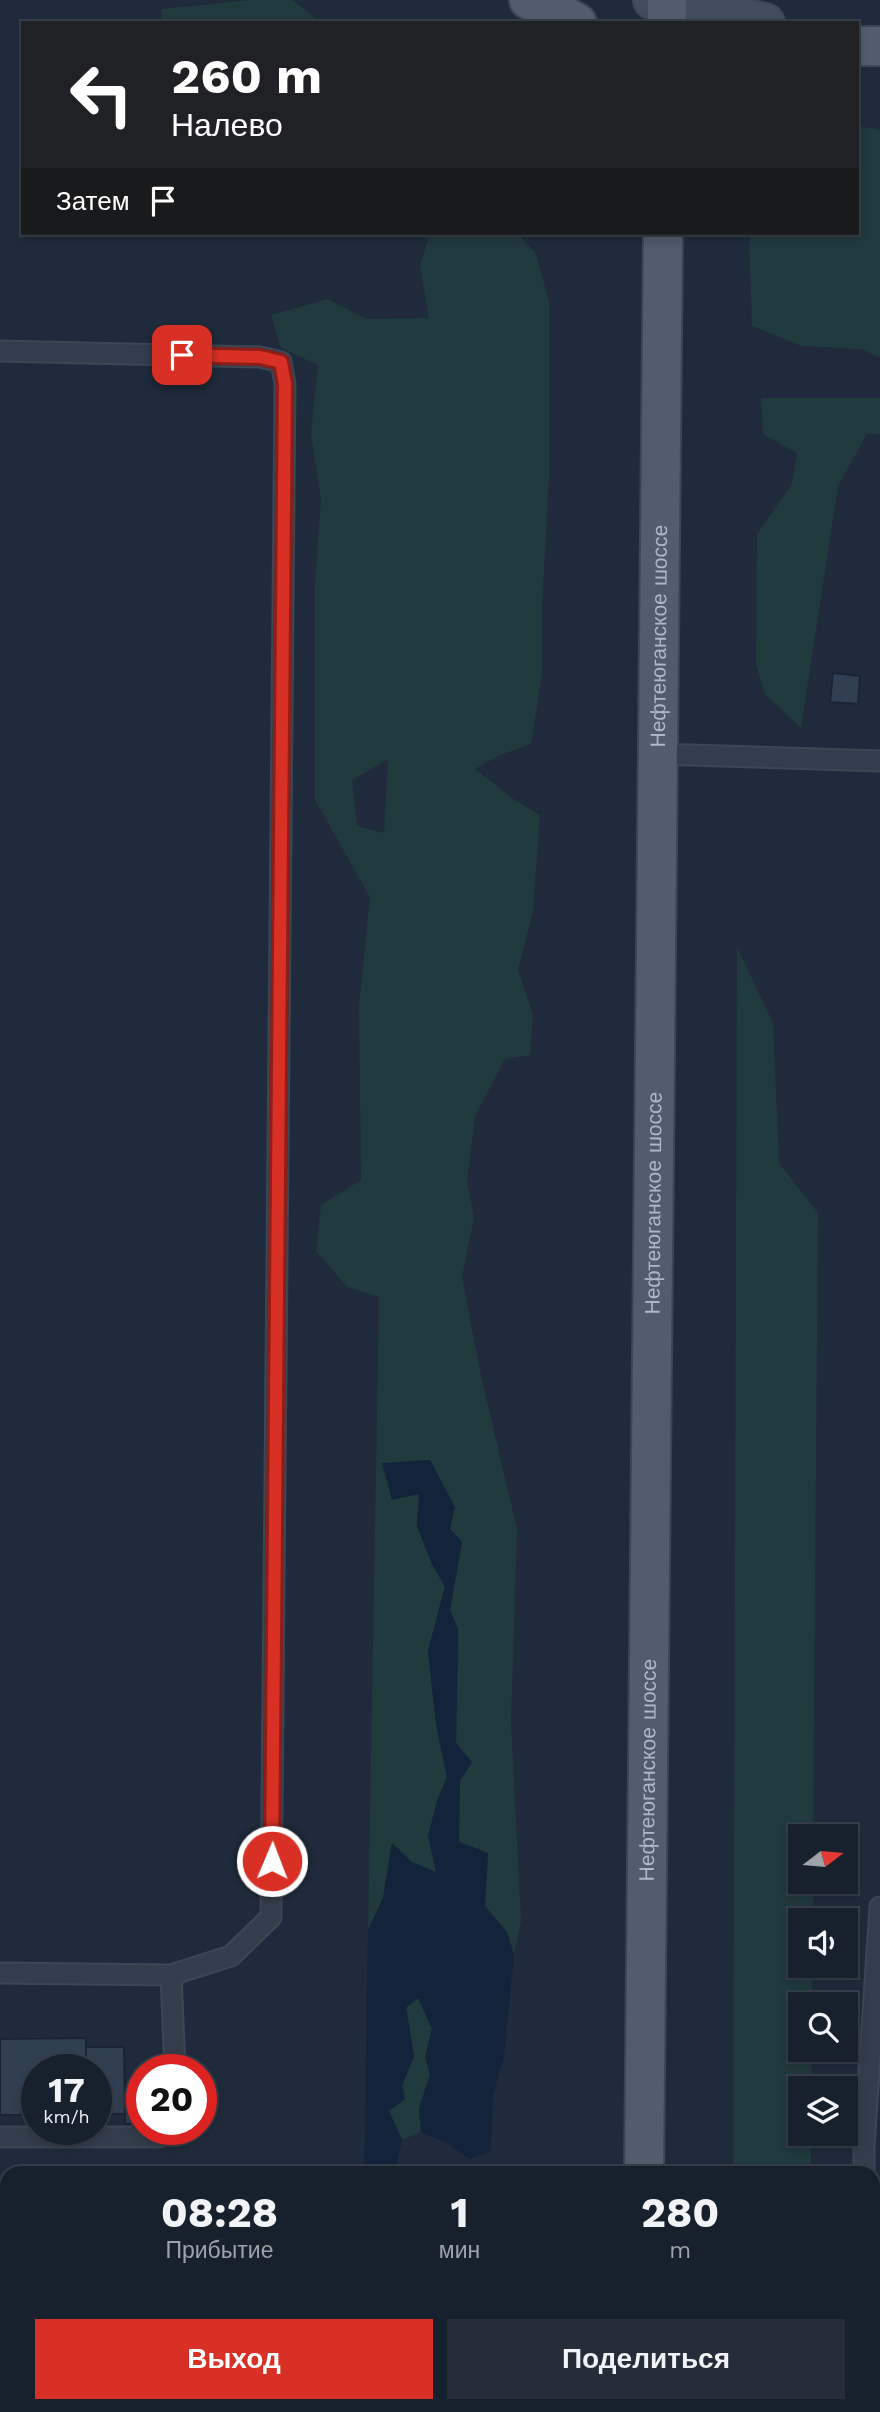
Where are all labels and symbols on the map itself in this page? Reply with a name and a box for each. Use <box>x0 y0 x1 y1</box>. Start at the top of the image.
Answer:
pin <box>152 325 212 385</box>
street label: Нефтеюганское шоссе <box>645 525 672 748</box>
street label: Нефтеюганское шоссе <box>639 1092 667 1315</box>
street label: Нефтеюганское шоссе <box>634 1659 661 1881</box>
position arrow <box>235 1824 309 1898</box>
north arrow <box>788 1824 858 1894</box>
speed limit sign: 20 <box>126 2054 217 2145</box>

